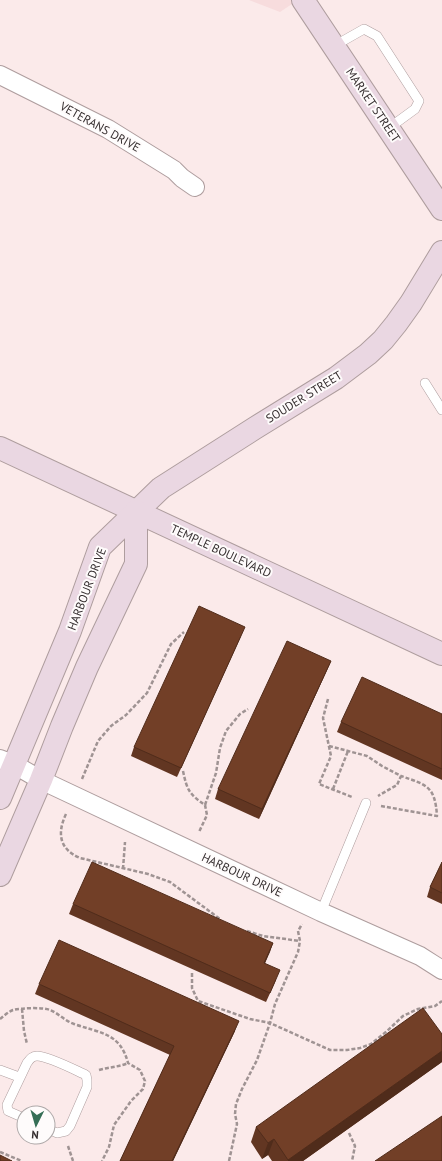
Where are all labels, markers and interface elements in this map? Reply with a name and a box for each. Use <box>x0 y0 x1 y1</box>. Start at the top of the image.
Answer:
street label: MARKET STREET <box>343 65 404 145</box>
street label: VETERANS DRIVE <box>57 98 143 155</box>
street label: SOUDER STREET <box>263 367 345 426</box>
street label: TEMPLE BOULEVARD <box>169 521 274 580</box>
street label: HARBOUR DRIVE <box>64 545 109 632</box>
street label: HARBOUR DRIVE <box>199 849 285 900</box>
north arrow <box>16 1105 56 1145</box>
text: N <box>31 1128 39 1142</box>

